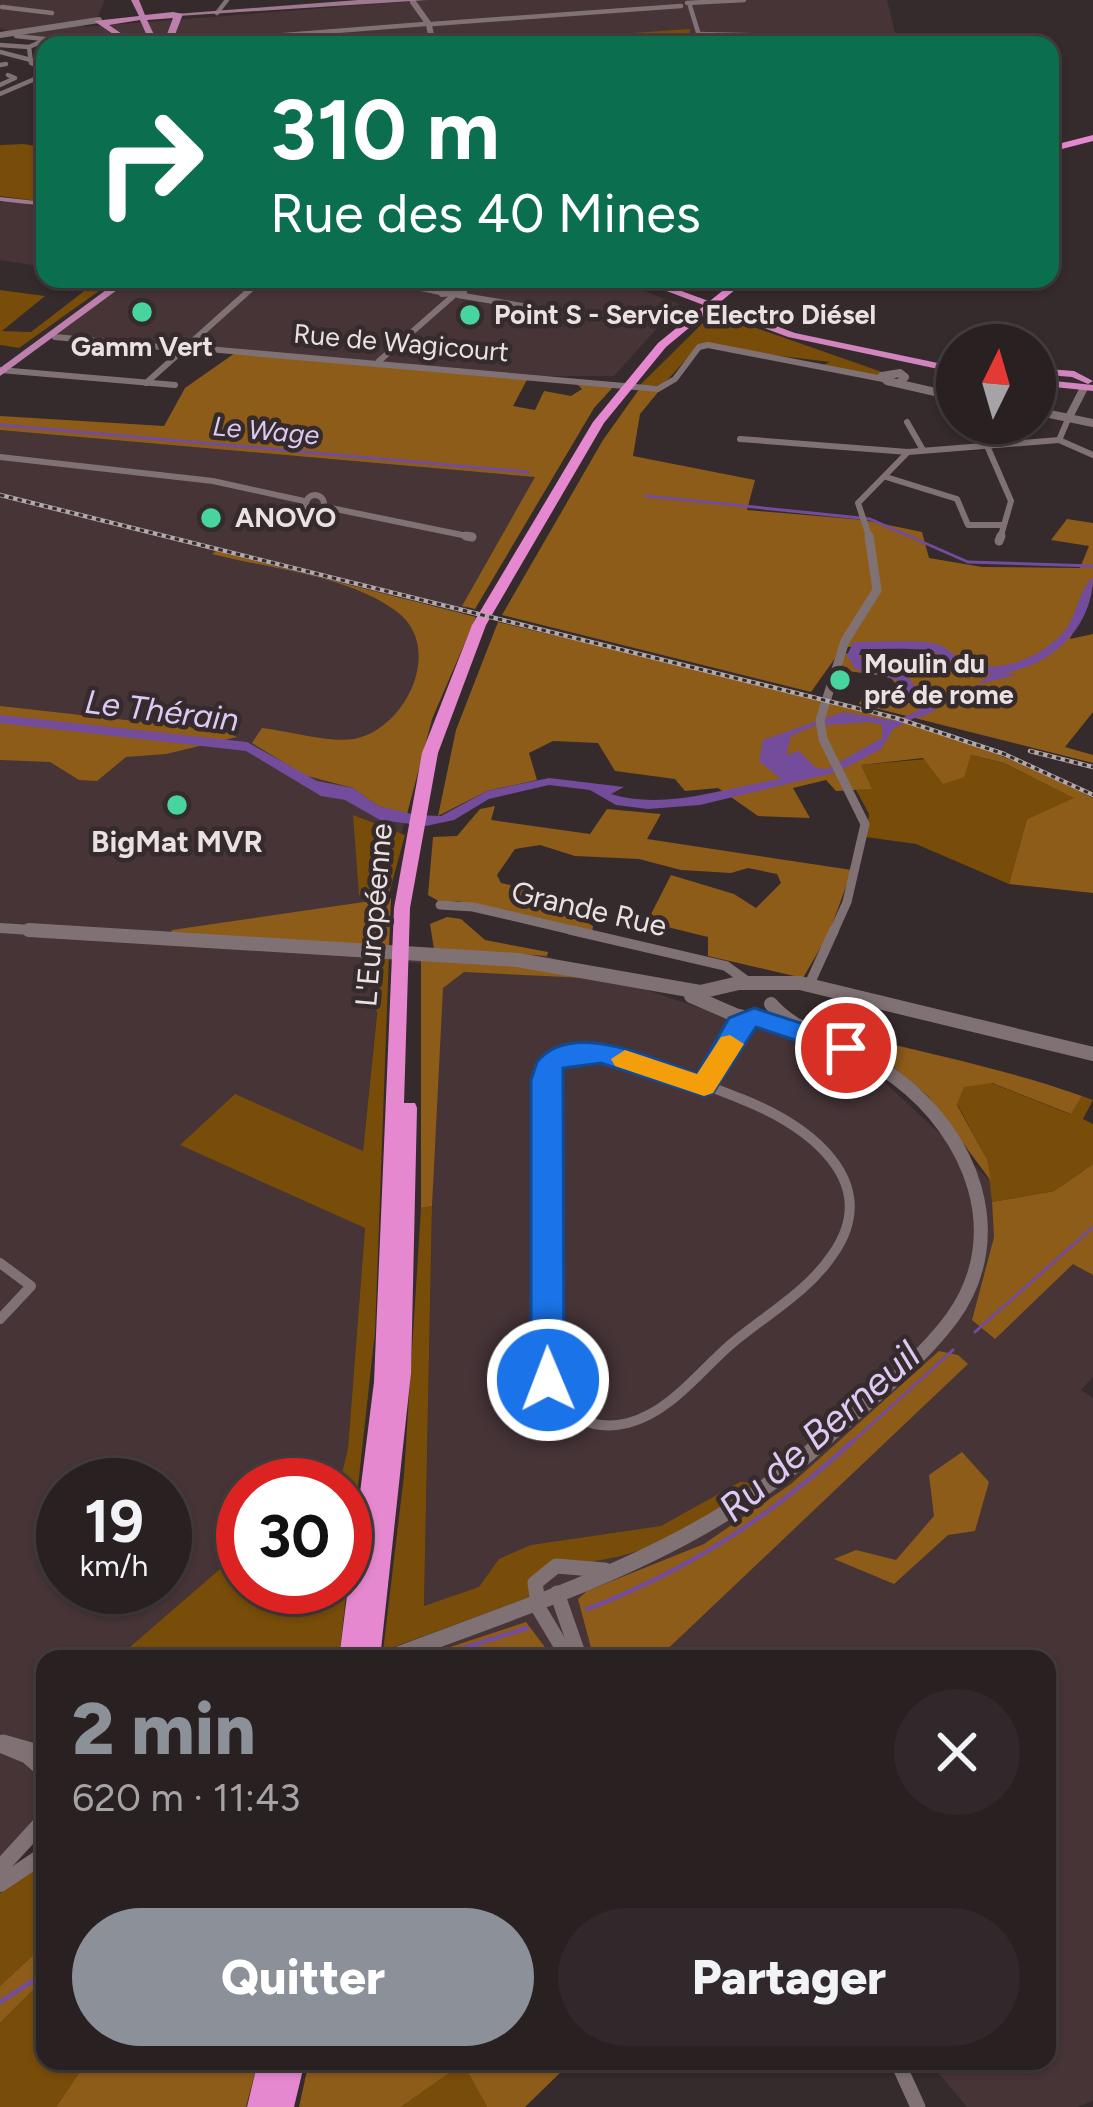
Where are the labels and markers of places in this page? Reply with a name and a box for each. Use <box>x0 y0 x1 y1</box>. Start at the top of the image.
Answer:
place label: Point S - Service Electro Diésel <box>494 298 876 331</box>
marker: Gamm Vert <box>129 299 155 325</box>
marker: Point S - Service Electro Diésel <box>457 302 483 328</box>
place label: Gamm Vert <box>71 330 213 363</box>
place label: ANOVO <box>235 501 336 534</box>
marker: ANOVO <box>198 505 224 531</box>
place label: Moulin du pré de rome <box>864 647 1014 711</box>
marker: Moulin du pré de rome <box>827 667 853 693</box>
marker: BigMat MVR <box>164 792 190 818</box>
place label: BigMat MVR <box>91 823 263 860</box>
pin <box>795 997 897 1099</box>

